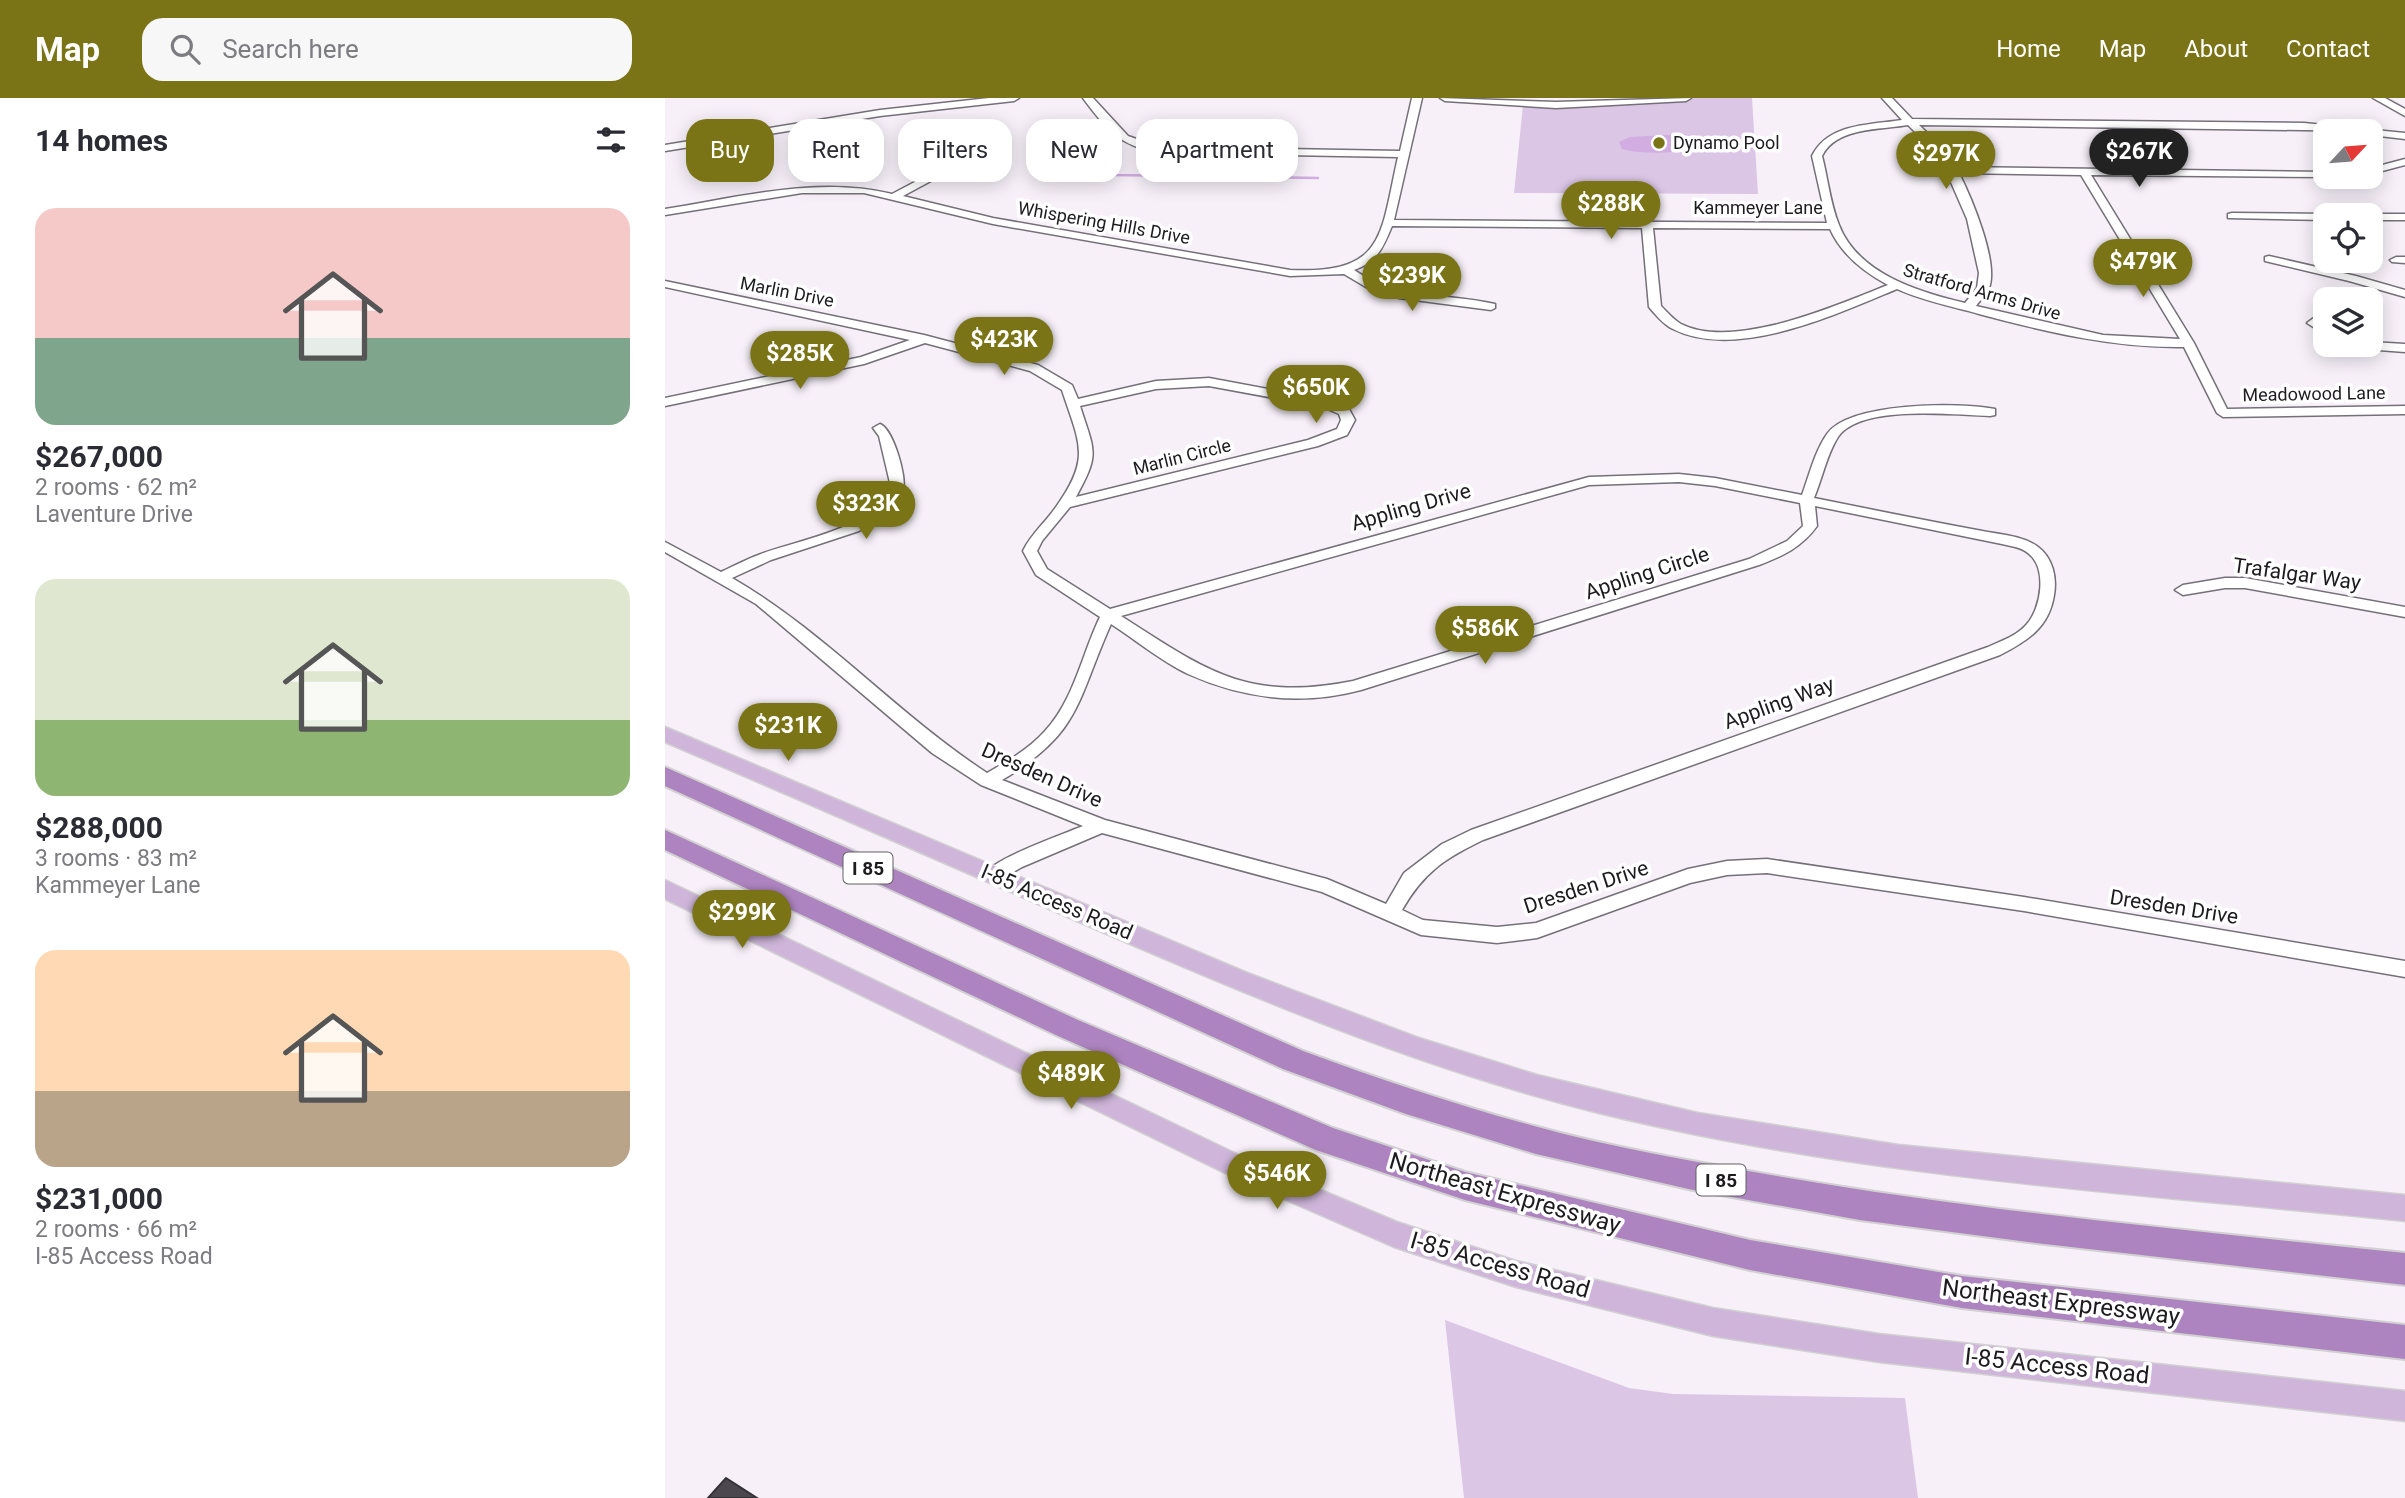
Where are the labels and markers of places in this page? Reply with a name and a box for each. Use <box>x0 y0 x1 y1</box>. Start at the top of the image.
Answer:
pin: $267K <box>2090 130 2188 189</box>
place label: Dynamo Pool <box>1673 132 1780 153</box>
pin: $297K <box>1897 132 1995 191</box>
marker: Dynamo Pool <box>1651 135 1667 151</box>
pin: $288K <box>1562 181 1660 241</box>
pin: $479K <box>2094 240 2192 299</box>
pin: $239K <box>1363 254 1461 313</box>
pin: $423K <box>955 317 1053 377</box>
pin: $285K <box>751 331 849 391</box>
pin: $650K <box>1267 366 1365 425</box>
pin: $323K <box>817 482 915 541</box>
pin: $586K <box>1436 606 1534 666</box>
pin: $231K <box>739 704 837 763</box>
pin: $299K <box>693 890 791 950</box>
pin: $489K <box>1022 1052 1120 1111</box>
pin: $546K <box>1228 1152 1326 1211</box>

